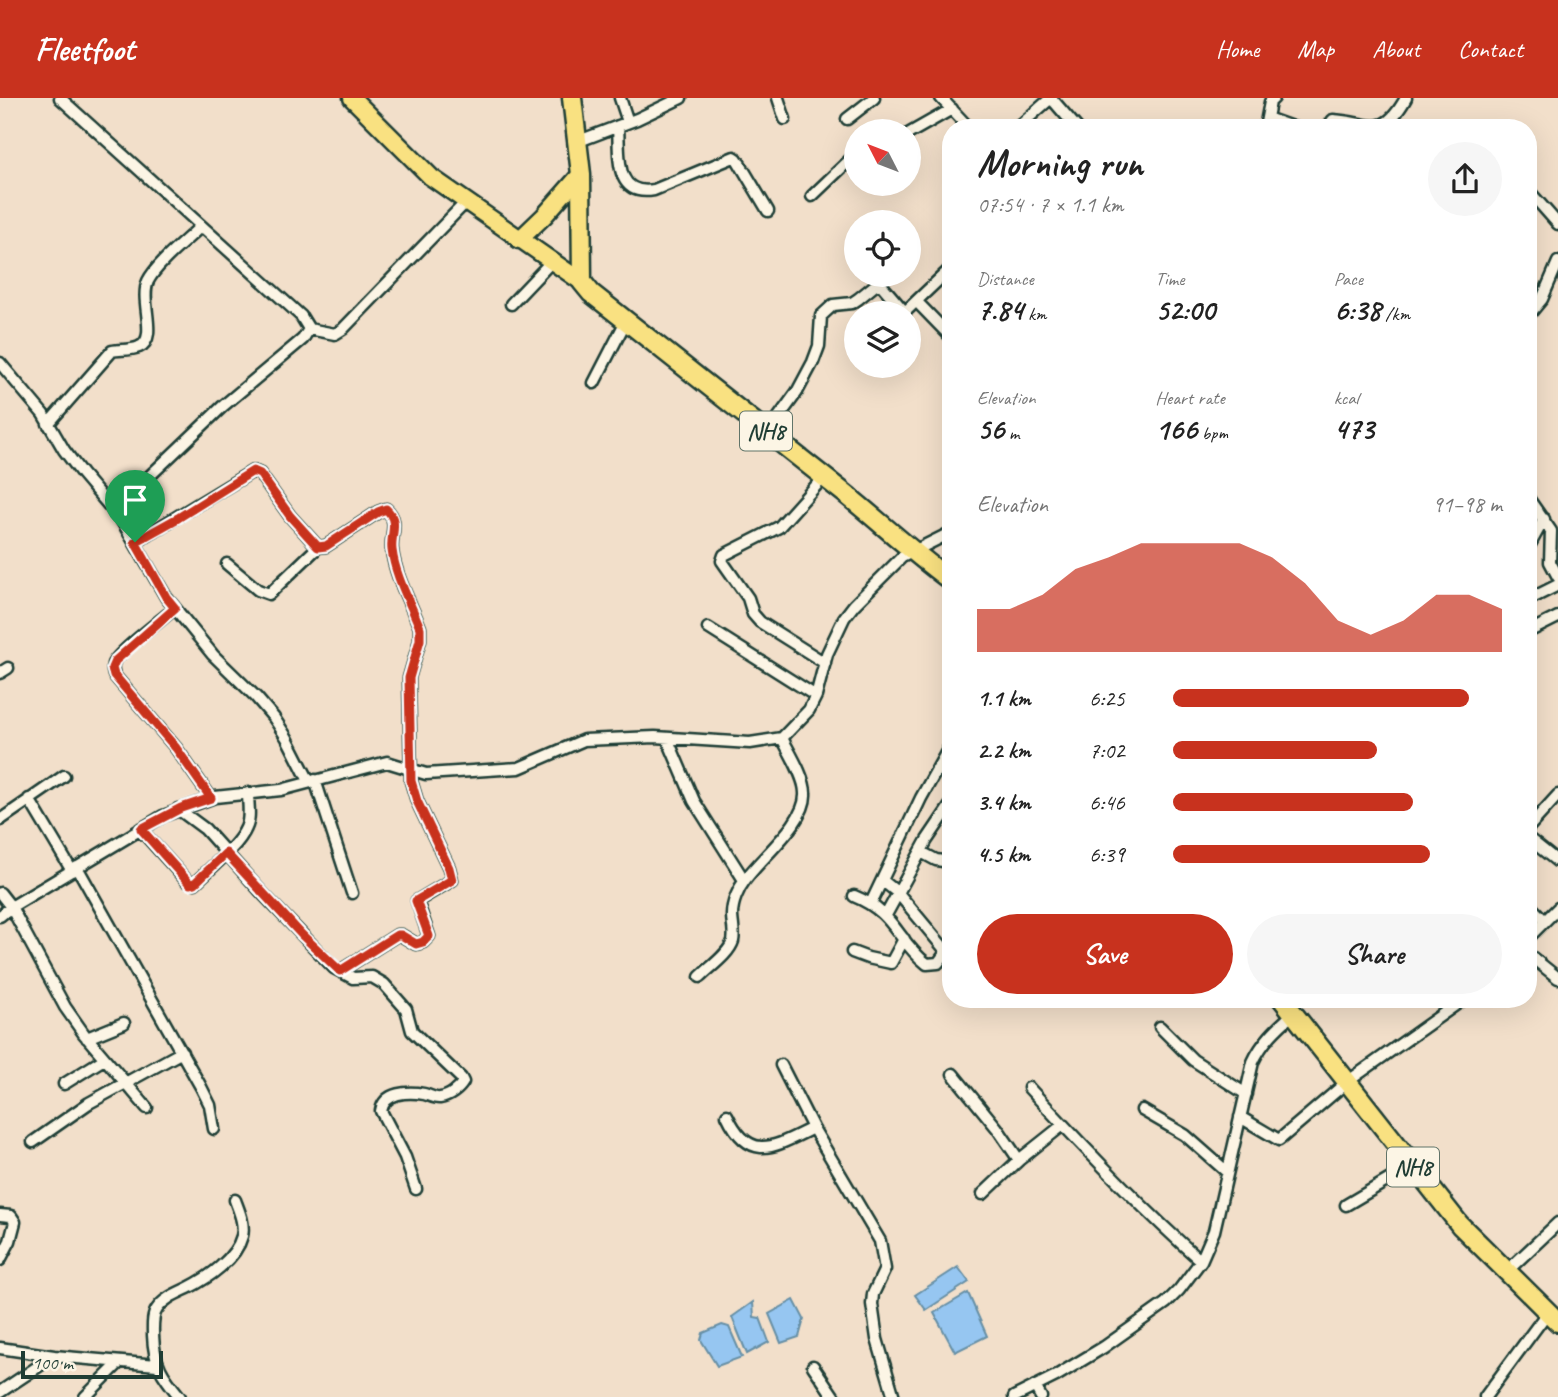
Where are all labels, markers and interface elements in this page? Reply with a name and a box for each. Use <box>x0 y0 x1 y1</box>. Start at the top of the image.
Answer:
text: Fleetfoot <box>35 28 135 70</box>
text: Home <box>1216 34 1259 64</box>
text: Map <box>1297 34 1334 64</box>
text: About <box>1372 34 1420 64</box>
text: Contact <box>1458 34 1523 64</box>
north arrow <box>844 119 920 196</box>
map controls <box>844 119 921 378</box>
text: Morning run <box>977 140 1143 187</box>
button: share <box>1428 142 1502 216</box>
text: 07:54 · 7 × 1.1 km <box>977 190 1123 219</box>
button: locate <box>844 210 921 287</box>
text: Distance <box>977 267 1034 291</box>
text: Time <box>1155 267 1184 291</box>
text: Pace <box>1334 267 1363 291</box>
text: 7.84 <box>977 291 1023 329</box>
text: 52:00 <box>1155 291 1215 329</box>
text: 6:38 <box>1334 291 1381 329</box>
button: layers <box>844 301 921 378</box>
text: km <box>1023 302 1047 326</box>
text: /km <box>1381 302 1410 326</box>
text: Elevation <box>977 386 1035 410</box>
text: Heart rate <box>1155 386 1225 410</box>
text: kcal <box>1334 386 1359 410</box>
text: 56 <box>977 410 1004 448</box>
text: 166 <box>1155 410 1197 448</box>
text: 473 <box>1334 410 1374 448</box>
road number: NH8 <box>740 412 792 450</box>
text: m <box>1004 421 1019 445</box>
text: bpm <box>1197 421 1228 445</box>
pin <box>105 470 165 542</box>
icon: arrive <box>116 481 154 519</box>
text: Elevation <box>977 490 1048 519</box>
text: 91–98 m <box>1432 490 1502 519</box>
text: 1.1 km <box>977 684 1031 713</box>
text: 6:25 <box>1089 684 1125 713</box>
text: 2.2 km <box>977 736 1031 765</box>
text: 7:02 <box>1089 736 1125 765</box>
text: 3.4 km <box>977 788 1031 817</box>
text: 6:46 <box>1089 788 1125 817</box>
text: 4.5 km <box>977 840 1030 869</box>
text: 6:39 <box>1089 840 1125 869</box>
button: Save <box>977 914 1233 994</box>
button: Share <box>1247 914 1502 994</box>
road number: NH8 <box>1387 1148 1439 1186</box>
scale bar <box>21 1348 163 1380</box>
text: 100 m <box>32 1351 73 1375</box>

